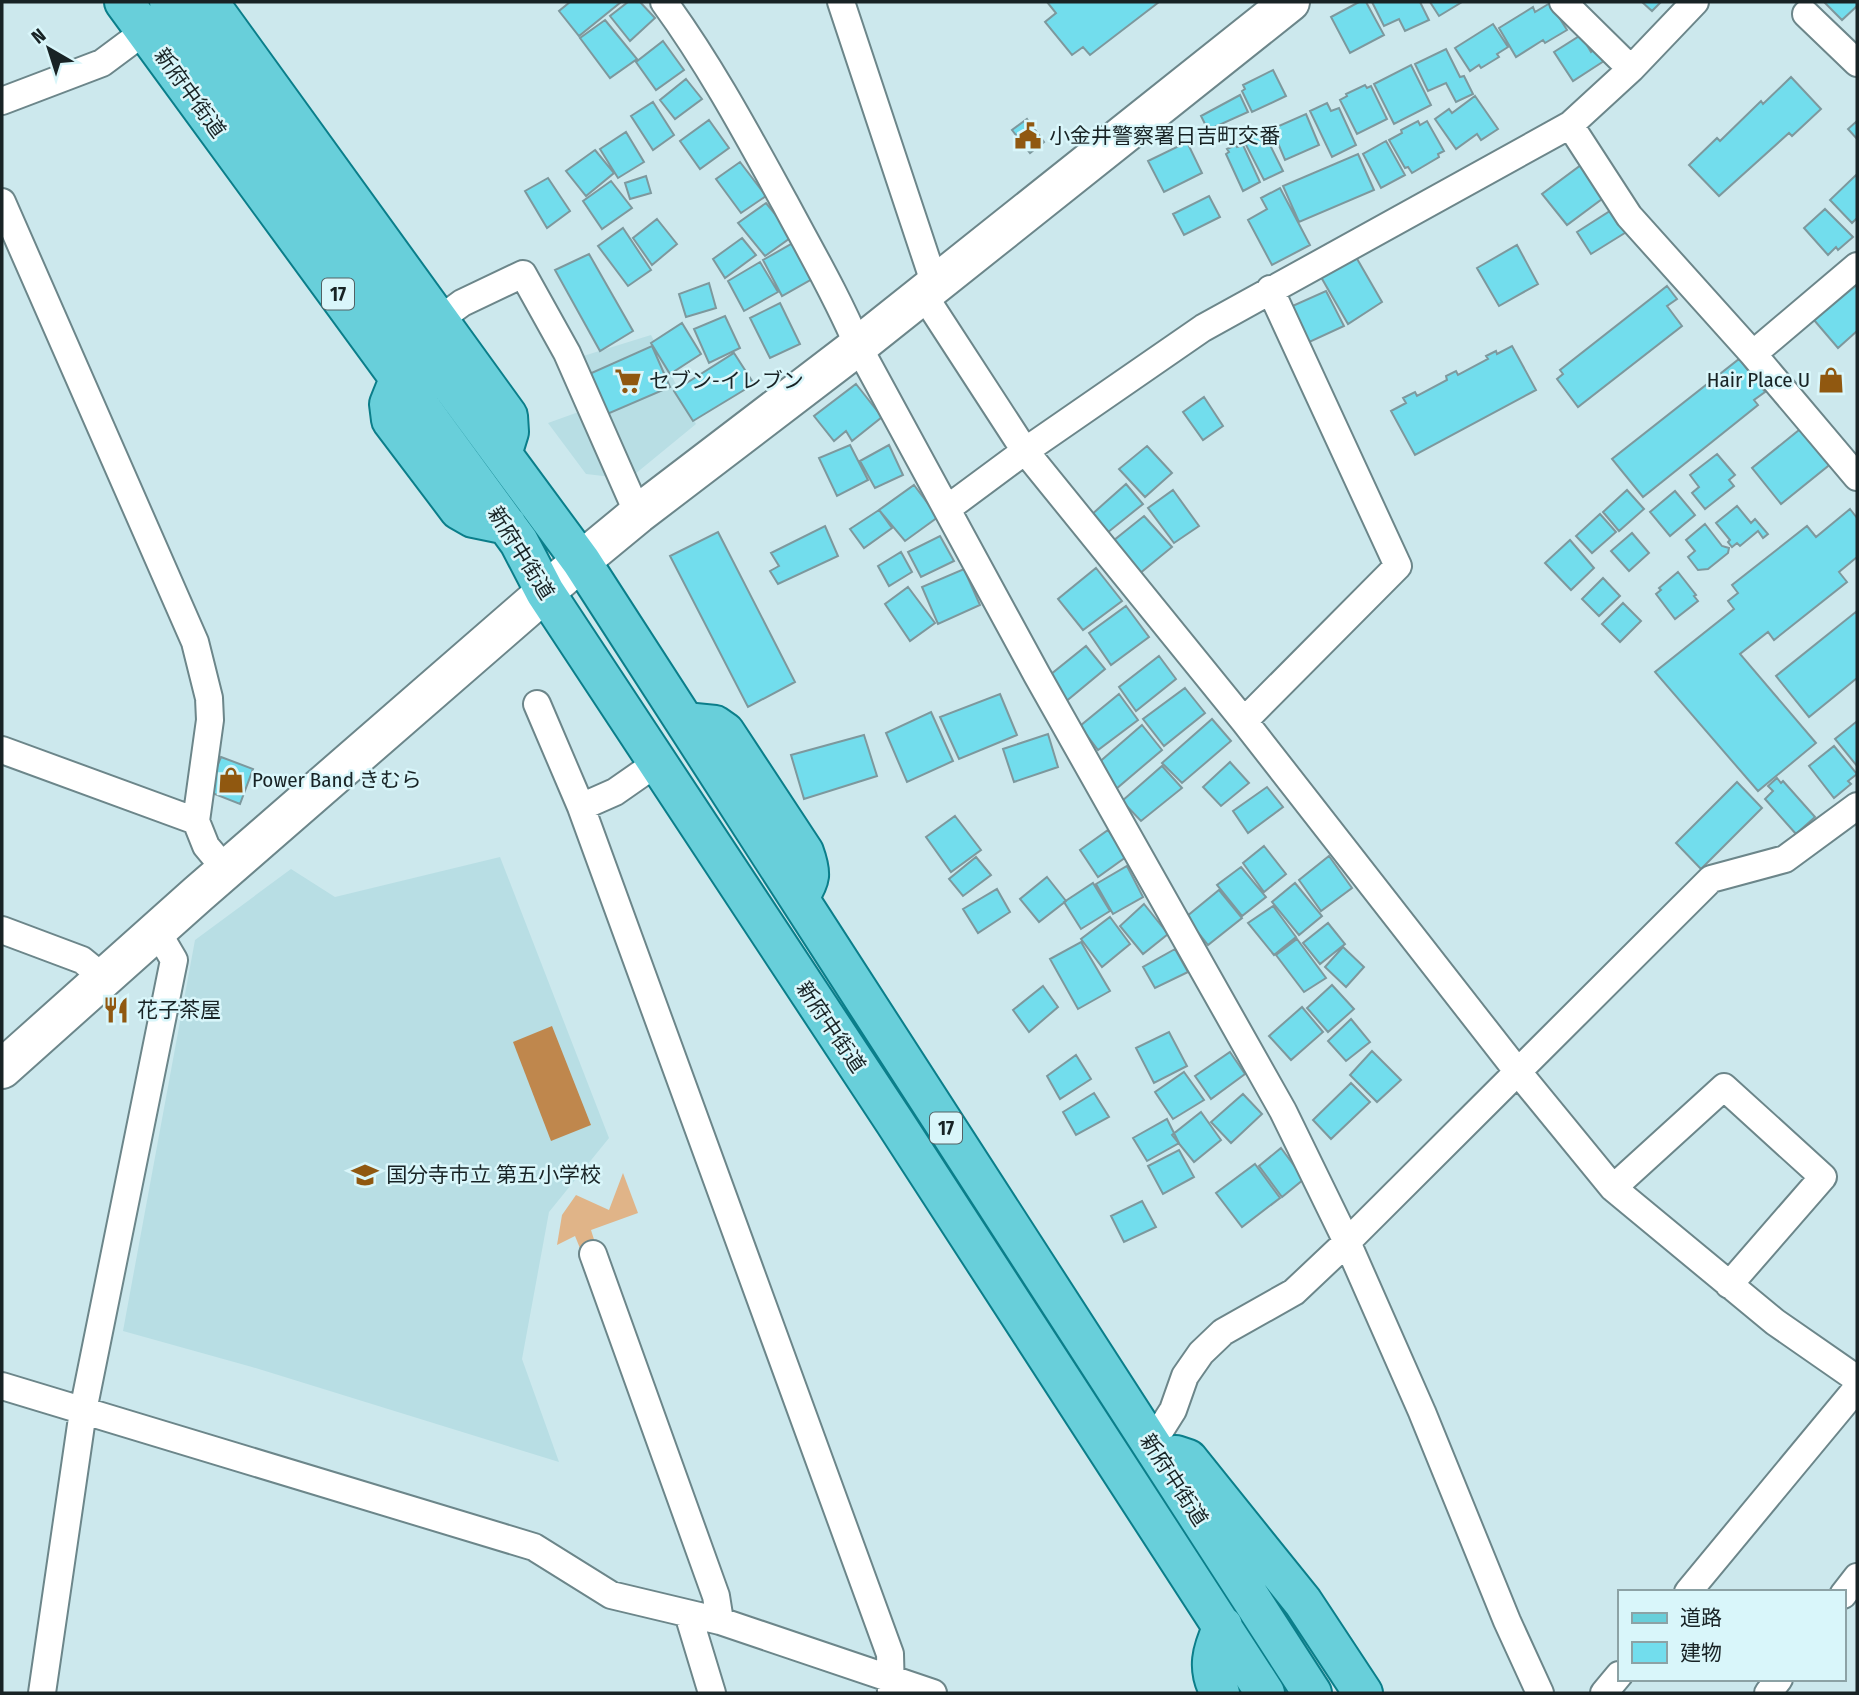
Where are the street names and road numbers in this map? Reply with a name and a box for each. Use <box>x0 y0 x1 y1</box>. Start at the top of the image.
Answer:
street label: 新府中街道 <box>149 43 231 143</box>
road number: 17 <box>322 278 354 310</box>
street label: 新府中街道 <box>482 502 560 604</box>
street label: 新府中街道 <box>791 976 871 1078</box>
road number: 17 <box>930 1112 962 1144</box>
street label: 新府中街道 <box>1135 1429 1213 1531</box>

